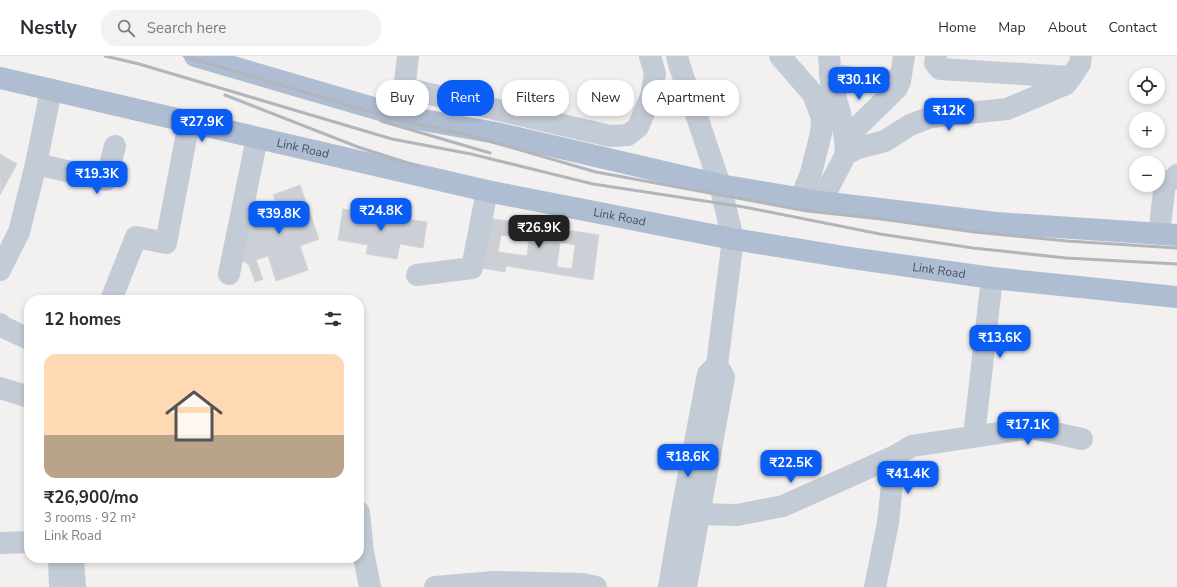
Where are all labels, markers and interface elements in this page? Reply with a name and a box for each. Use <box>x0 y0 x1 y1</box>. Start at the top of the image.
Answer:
search box <box>101 10 381 46</box>
text: Nestly <box>20 15 77 41</box>
icon: search <box>115 17 137 39</box>
text: Search here <box>147 18 226 38</box>
text: Home <box>938 18 976 37</box>
text: Map <box>998 18 1026 37</box>
text: About <box>1048 18 1087 37</box>
text: Contact <box>1109 18 1157 37</box>
pin: ₹30.1K <box>826 67 892 101</box>
map controls <box>1129 68 1165 192</box>
button: locate <box>1129 68 1165 104</box>
text: ₹30.1K <box>837 71 881 89</box>
chip: Buy <box>376 80 429 116</box>
chip: Rent <box>437 80 494 116</box>
chip: Filters <box>502 80 569 116</box>
chip: New <box>577 80 634 116</box>
chip: Apartment <box>642 80 739 116</box>
pin: ₹12K <box>925 98 973 132</box>
text: ₹12K <box>933 102 965 120</box>
pin: ₹27.9K <box>169 109 235 143</box>
button: + <box>1129 112 1165 148</box>
text: ₹27.9K <box>180 113 224 131</box>
street label: Link Road <box>275 134 331 162</box>
button: − <box>1129 156 1165 192</box>
pin: ₹19.3K <box>64 161 130 195</box>
text: ₹19.3K <box>75 165 119 183</box>
pin: ₹24.8K <box>348 198 414 232</box>
pin: ₹39.8K <box>246 201 312 235</box>
text: ₹24.8K <box>359 202 403 220</box>
street label: Link Road <box>592 204 647 230</box>
text: ₹39.8K <box>257 205 301 223</box>
pin: ₹26.9K <box>506 215 572 249</box>
text: ₹26.9K <box>517 219 561 237</box>
street label: Link Road <box>912 259 966 282</box>
text: 12 homes <box>44 308 121 331</box>
icon: filters <box>322 308 344 330</box>
pin: ₹13.6K <box>967 325 1033 359</box>
text: ₹13.6K <box>978 329 1022 347</box>
icon: home <box>158 380 230 452</box>
pin: ₹17.1K <box>995 412 1061 446</box>
text: ₹17.1K <box>1006 416 1050 434</box>
pin: ₹18.6K <box>655 444 721 478</box>
text: ₹18.6K <box>666 448 710 466</box>
pin: ₹22.5K <box>758 450 824 484</box>
text: ₹22.5K <box>769 454 813 472</box>
pin: ₹41.4K <box>875 461 941 495</box>
text: ₹41.4K <box>886 465 930 483</box>
text: ₹26,900/mo <box>44 486 138 509</box>
text: 3 rooms · 92 m² <box>44 509 136 527</box>
text: Link Road <box>44 527 102 545</box>

